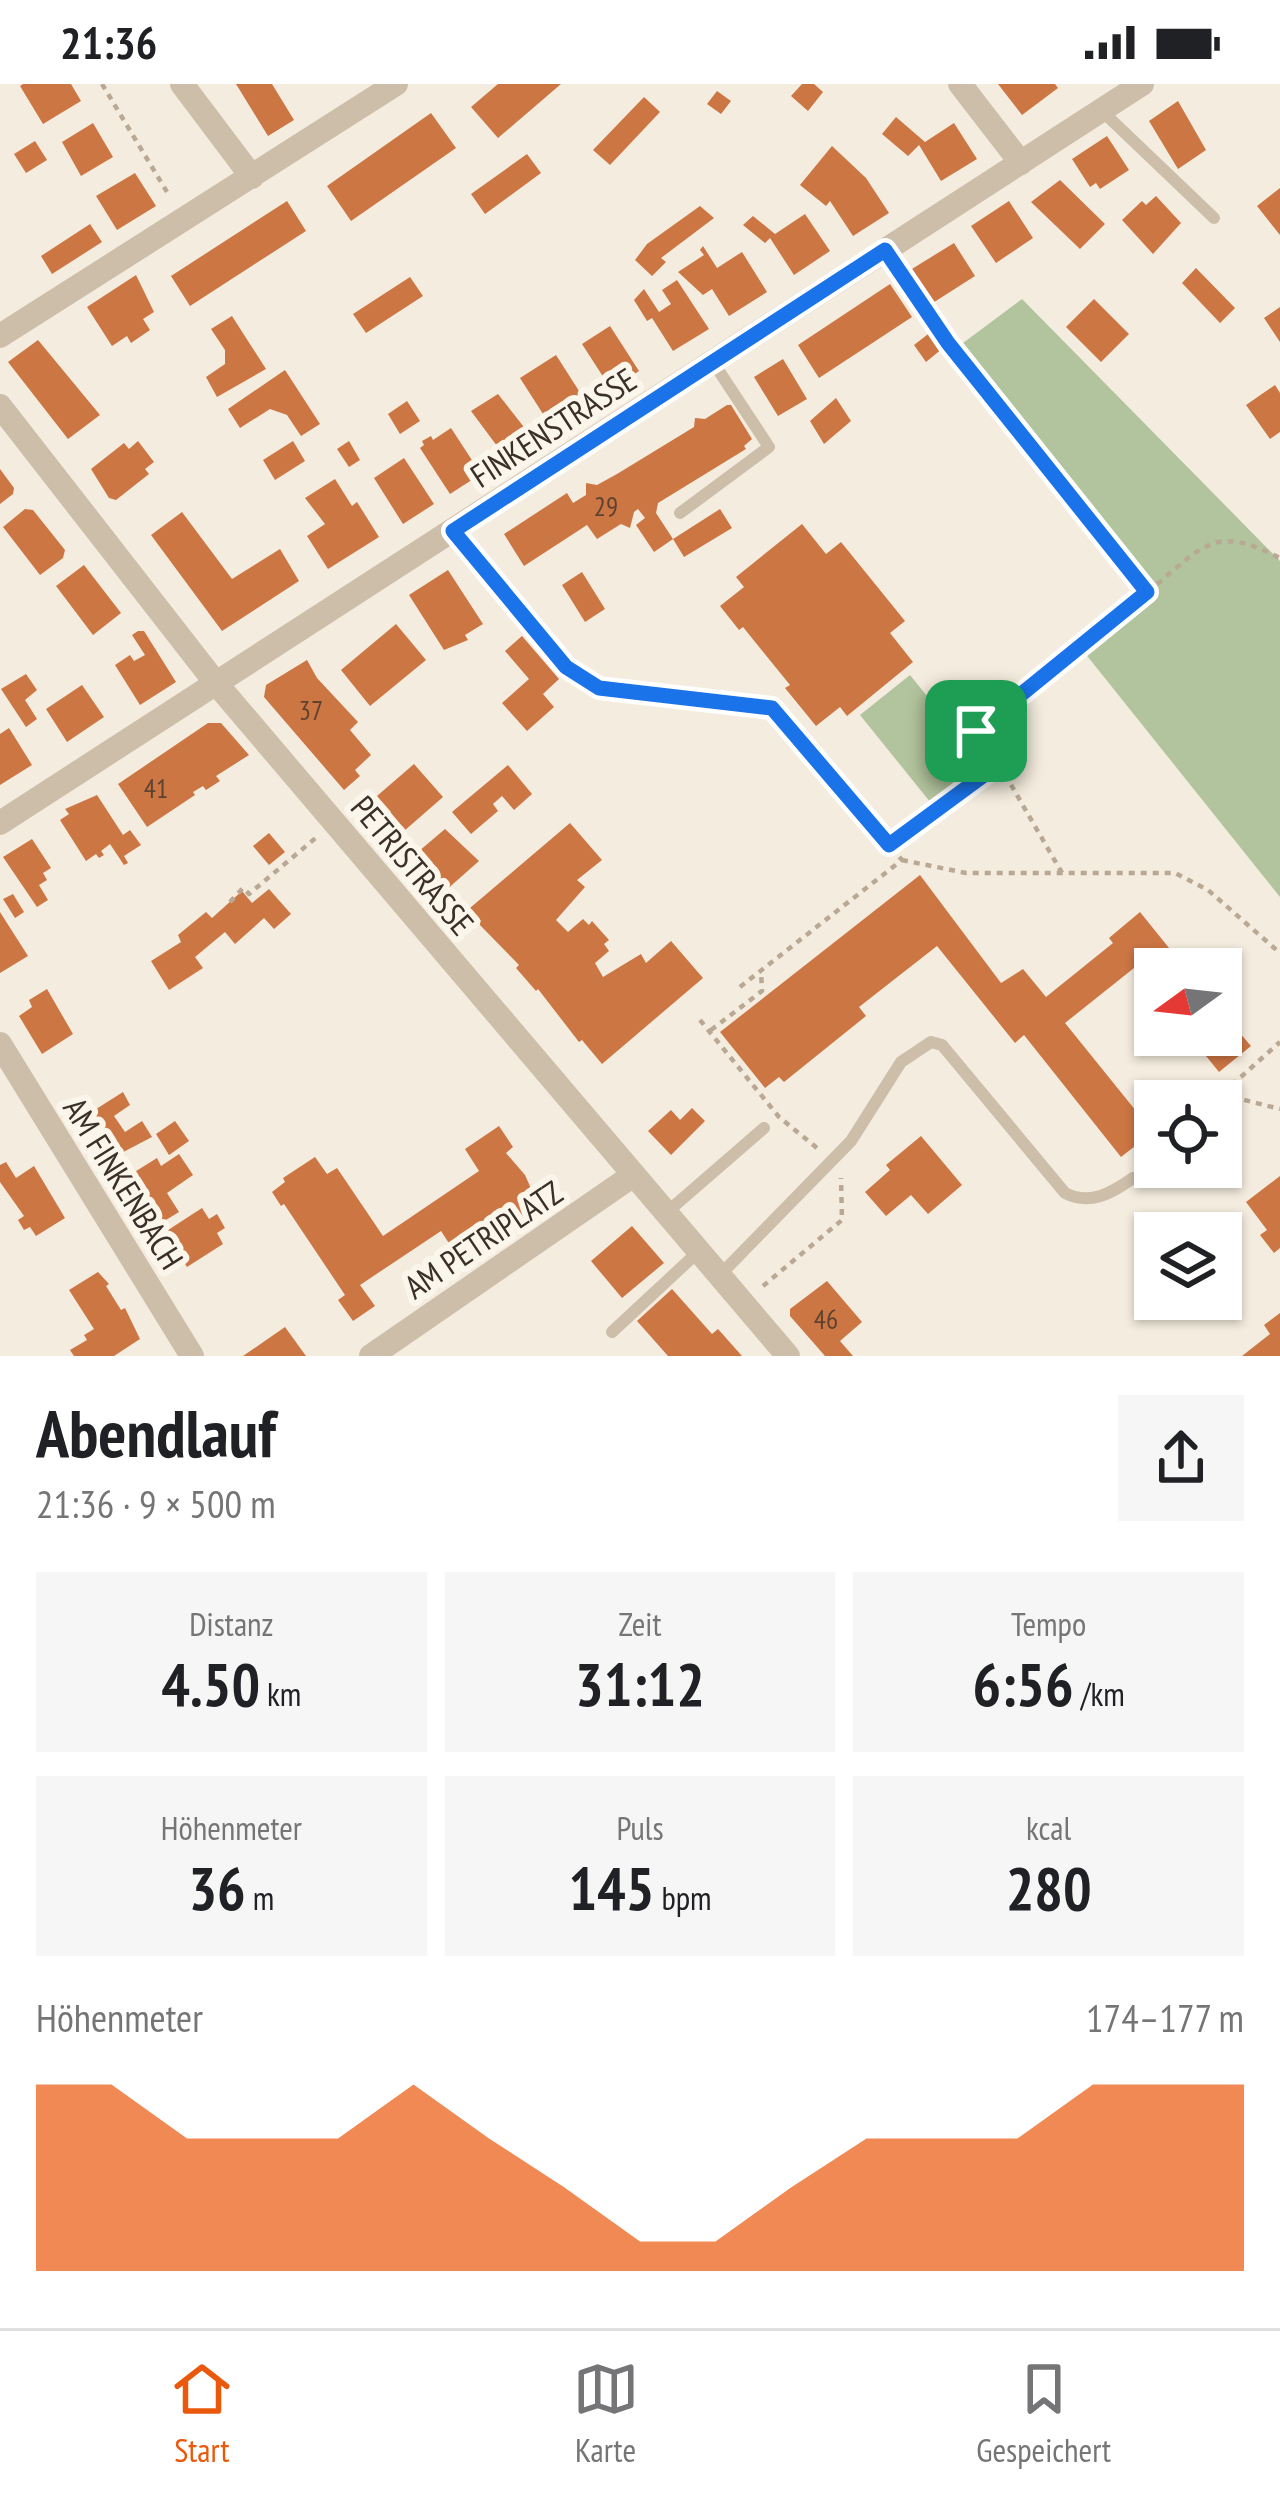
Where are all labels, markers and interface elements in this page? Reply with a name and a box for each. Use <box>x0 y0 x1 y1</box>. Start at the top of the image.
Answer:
text: 21:36 <box>60 13 157 71</box>
street label: FINKENSTRASSE <box>462 357 644 497</box>
house number: 29 <box>594 489 618 523</box>
pin <box>925 680 1027 782</box>
house number: 37 <box>299 693 323 727</box>
icon: arrive <box>943 698 1009 764</box>
house number: 41 <box>144 771 168 805</box>
street label: PETRISTRASSE <box>342 786 484 944</box>
north arrow <box>1134 948 1242 1056</box>
map controls <box>1134 948 1242 1320</box>
button: locate <box>1134 1080 1242 1188</box>
street label: AM FINKENBACH <box>54 1089 194 1277</box>
street label: AM PETRIPLATZ <box>396 1170 570 1308</box>
button: layers <box>1134 1212 1242 1320</box>
house number: 46 <box>814 1302 838 1336</box>
text: Abendlauf <box>36 1390 276 1475</box>
button: share <box>1118 1395 1244 1521</box>
text: 21:36 · 9 × 500 m <box>36 1478 276 1529</box>
text: Distanz <box>189 1602 273 1645</box>
text: Zeit <box>618 1602 662 1645</box>
text: Tempo <box>1011 1602 1086 1645</box>
text: 4.50 <box>161 1645 260 1723</box>
text: 31:12 <box>575 1645 705 1723</box>
text: 6:56 <box>973 1645 1074 1723</box>
text: km <box>260 1672 301 1715</box>
text: /km <box>1074 1672 1125 1715</box>
text: Höhenmeter <box>161 1806 302 1849</box>
text: Puls <box>616 1806 664 1849</box>
text: kcal <box>1026 1806 1071 1849</box>
text: 36 <box>188 1849 246 1927</box>
text: 145 <box>568 1849 654 1927</box>
text: 280 <box>1006 1849 1092 1927</box>
text: m <box>246 1876 274 1919</box>
text: bpm <box>654 1876 712 1919</box>
text: Höhenmeter <box>36 1992 203 2043</box>
text: 174–177 m <box>1086 1992 1244 2043</box>
tab: Start <box>169 2356 235 2471</box>
tab: Karte <box>573 2356 639 2471</box>
tab: Gespeichert <box>976 2356 1111 2471</box>

